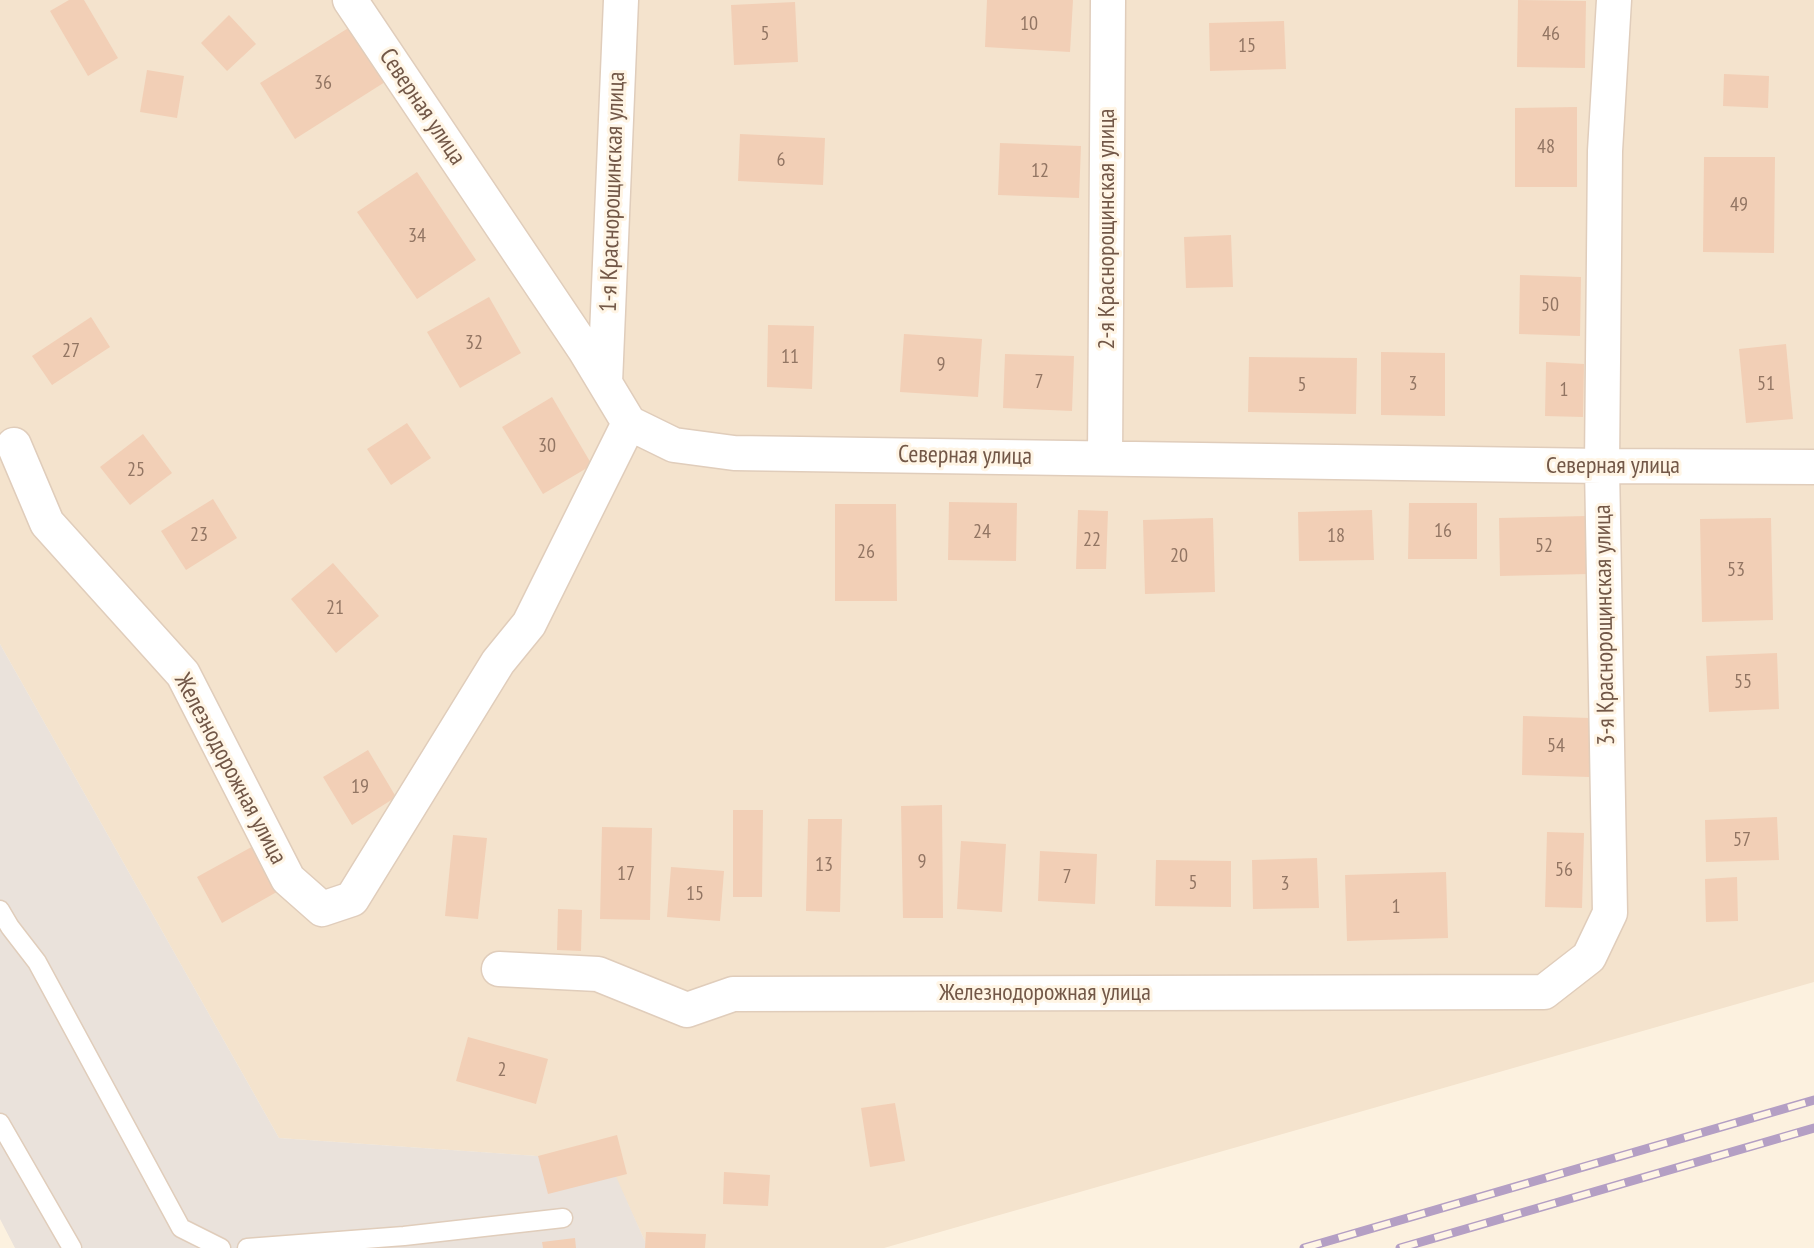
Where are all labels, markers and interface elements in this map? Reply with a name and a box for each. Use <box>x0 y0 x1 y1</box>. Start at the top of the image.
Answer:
house number: 10 <box>1020 12 1038 36</box>
house number: 5 <box>761 22 769 46</box>
house number: 46 <box>1542 22 1560 46</box>
house number: 15 <box>1238 34 1256 58</box>
street label: Северная улица <box>373 43 471 171</box>
house number: 36 <box>314 71 332 95</box>
street label: 1-я Краснорощинская улица <box>594 71 632 313</box>
street label: 2-я Краснорощинская улица <box>1093 109 1121 349</box>
house number: 48 <box>1537 135 1555 159</box>
house number: 6 <box>777 148 785 172</box>
house number: 12 <box>1031 159 1049 183</box>
house number: 49 <box>1730 193 1748 217</box>
house number: 34 <box>408 224 426 248</box>
house number: 50 <box>1541 293 1559 317</box>
house number: 32 <box>465 331 483 355</box>
house number: 27 <box>62 339 80 363</box>
house number: 11 <box>781 345 799 369</box>
house number: 9 <box>937 353 945 377</box>
house number: 7 <box>1035 370 1043 394</box>
house number: 3 <box>1409 372 1417 396</box>
house number: 51 <box>1757 372 1775 396</box>
house number: 5 <box>1298 373 1306 397</box>
house number: 1 <box>1560 378 1568 402</box>
house number: 30 <box>538 434 556 458</box>
street label: Северная улица <box>898 440 1032 472</box>
street label: Северная улица <box>1546 452 1680 480</box>
house number: 25 <box>127 458 145 482</box>
street label: 3-я Краснорощинская улица <box>1589 504 1621 746</box>
house number: 16 <box>1434 519 1452 543</box>
house number: 24 <box>973 520 991 544</box>
house number: 23 <box>190 523 208 547</box>
house number: 18 <box>1327 524 1345 548</box>
house number: 22 <box>1083 528 1101 552</box>
house number: 52 <box>1535 534 1553 558</box>
house number: 26 <box>857 540 875 564</box>
house number: 20 <box>1170 544 1188 568</box>
house number: 53 <box>1727 558 1745 582</box>
house number: 21 <box>326 596 344 620</box>
street label: Железнодорожная улица <box>168 669 292 869</box>
house number: 55 <box>1734 670 1752 694</box>
house number: 54 <box>1547 734 1565 758</box>
house number: 19 <box>351 775 369 799</box>
house number: 57 <box>1733 828 1751 852</box>
house number: 9 <box>918 850 926 874</box>
house number: 13 <box>815 853 833 877</box>
house number: 56 <box>1555 858 1573 882</box>
house number: 17 <box>617 862 635 886</box>
house number: 7 <box>1063 865 1071 889</box>
house number: 5 <box>1189 871 1197 895</box>
house number: 3 <box>1281 872 1289 896</box>
house number: 15 <box>686 882 704 906</box>
house number: 1 <box>1392 895 1400 919</box>
street label: Железнодорожная улица <box>939 979 1151 1007</box>
house number: 2 <box>498 1058 506 1082</box>

